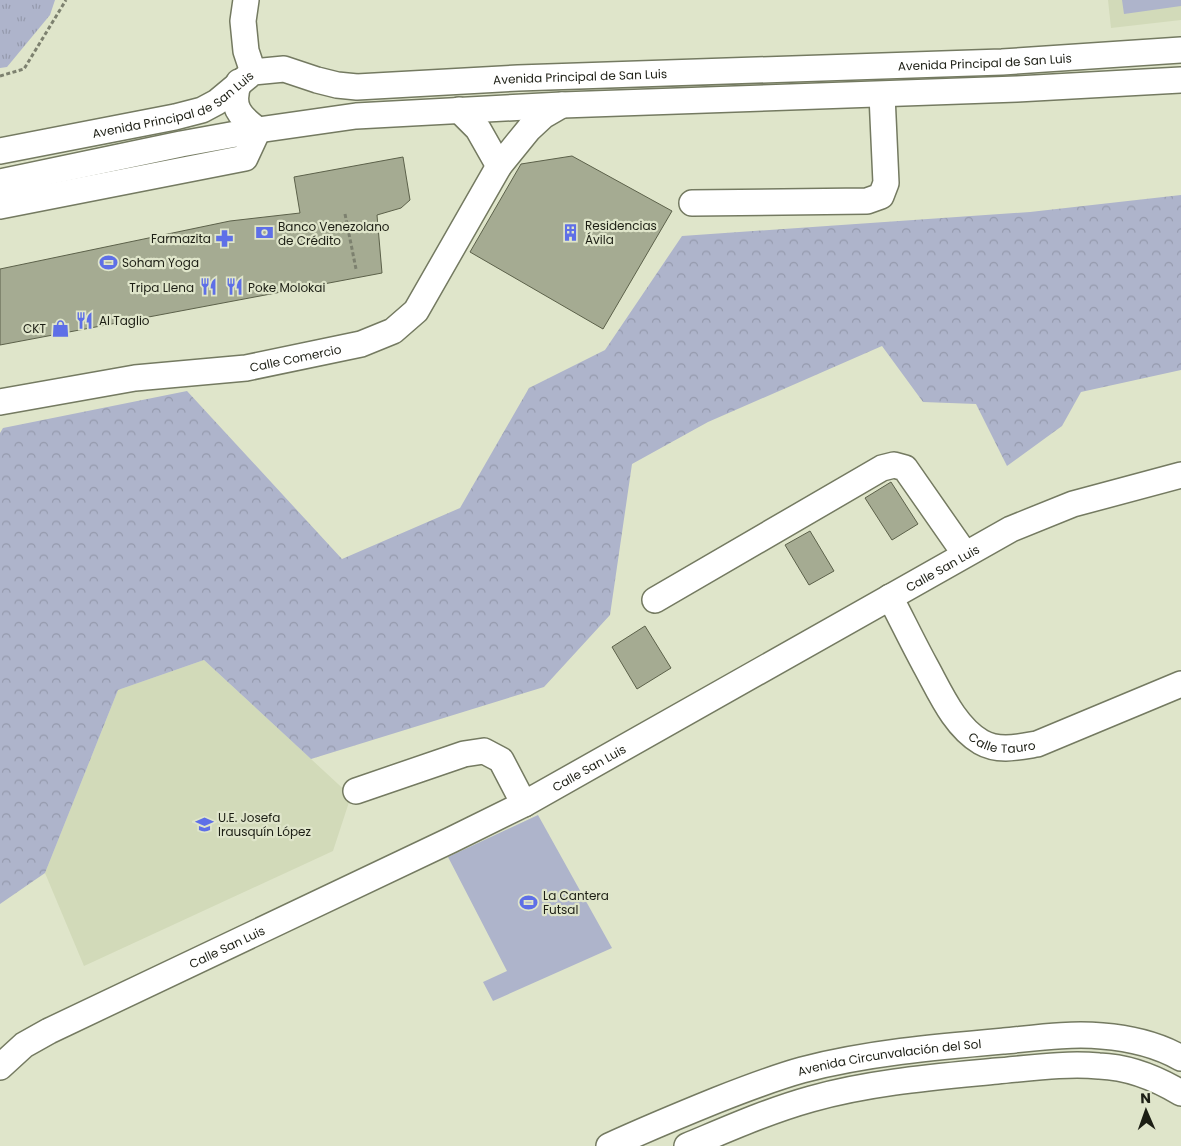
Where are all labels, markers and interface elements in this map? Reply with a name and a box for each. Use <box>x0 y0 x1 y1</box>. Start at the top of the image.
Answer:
street label: Avenida Principal de San Luis <box>898 49 1072 74</box>
street label: Avenida Principal de San Luis <box>493 65 667 88</box>
street label: Avenida Principal de San Luis <box>91 67 257 141</box>
place label: Residencias Ávila <box>585 217 657 248</box>
place label: Banco Venezolano de Crédito <box>278 218 390 249</box>
building icon: Residencias Ávila <box>561 222 581 242</box>
bank icon: Banco Venezolano de Crédito <box>254 223 274 243</box>
pharmacy icon: Farmazita <box>215 228 235 248</box>
place label: Farmazita <box>151 230 211 247</box>
sports icon: Soham Yoga <box>98 252 118 272</box>
place label: Soham Yoga <box>122 254 199 271</box>
restaurant icon: Tripa Llena <box>198 277 218 297</box>
restaurant icon: Poke Molokai <box>224 277 244 297</box>
place label: Tripa Llena <box>129 279 194 296</box>
place label: Poke Molokai <box>248 279 325 296</box>
restaurant icon: Al Taglio <box>75 310 95 330</box>
place label: Al Taglio <box>99 312 150 329</box>
shop icon: CKT <box>50 318 70 338</box>
place label: CKT <box>23 320 46 337</box>
street label: Calle Comercio <box>248 340 343 376</box>
street label: Calle San Luis <box>902 540 982 595</box>
street label: Calle Tauro <box>965 728 1037 756</box>
street label: Calle San Luis <box>549 740 629 795</box>
place label: U.E. Josefa Irausquín López <box>218 809 311 840</box>
school or university icon: U.E. Josefa Irausquín López <box>194 814 214 834</box>
place label: La Cantera Futsal <box>543 887 609 918</box>
sports icon: La Cantera Futsal <box>519 892 539 912</box>
street label: Calle San Luis <box>186 921 267 972</box>
street label: Avenida Circunvalación del Sol <box>795 1035 982 1079</box>
north arrow <box>1121 1086 1171 1136</box>
text: N <box>1140 1088 1151 1108</box>

